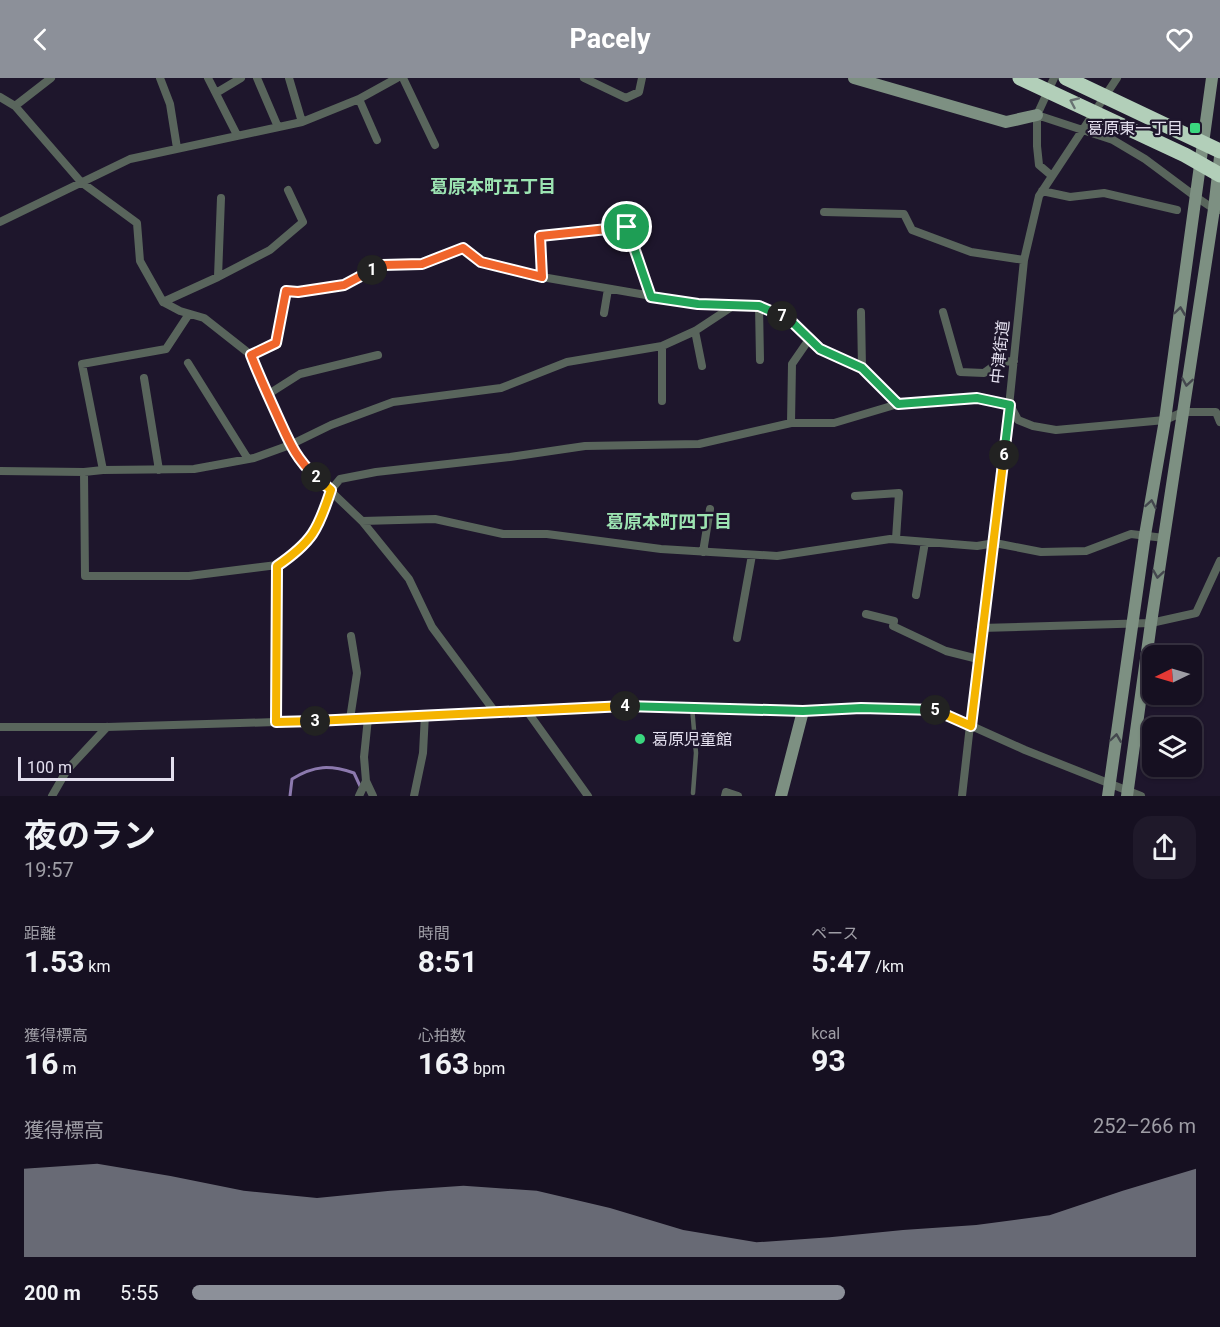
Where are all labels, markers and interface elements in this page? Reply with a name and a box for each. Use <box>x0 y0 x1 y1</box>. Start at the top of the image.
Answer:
icon: back <box>24 23 57 56</box>
text: Pacely <box>569 23 651 55</box>
icon: heart <box>1163 23 1196 56</box>
one-way arrow <box>1069 97 1080 109</box>
place label: 葛原東一丁目 <box>1087 119 1183 138</box>
marker: 葛原東一丁目 <box>1188 121 1202 135</box>
district label: 葛原本町五丁目 <box>430 176 556 197</box>
pin <box>601 201 652 252</box>
icon: arrive <box>610 210 643 243</box>
pin: 1 <box>357 255 387 285</box>
text: 1 <box>367 260 377 279</box>
pin: 7 <box>767 301 797 331</box>
text: 7 <box>777 306 787 325</box>
one-way arrow <box>1174 306 1186 316</box>
street label: 中津街道 <box>987 319 1013 385</box>
one-way arrow <box>1182 377 1194 386</box>
pin: 6 <box>989 440 1019 470</box>
text: 6 <box>999 445 1009 464</box>
pin: 2 <box>301 462 331 492</box>
text: 2 <box>311 467 321 486</box>
one-way arrow <box>1144 499 1156 508</box>
district label: 葛原本町四丁目 <box>606 511 732 532</box>
one-way arrow <box>1153 570 1165 579</box>
north arrow <box>1142 645 1202 705</box>
map controls <box>1142 645 1202 777</box>
pin: 4 <box>610 691 640 721</box>
pin: 5 <box>920 695 950 725</box>
text: 4 <box>620 696 630 715</box>
text: 5 <box>930 700 940 719</box>
pin: 3 <box>300 706 330 736</box>
text: 3 <box>310 711 320 730</box>
button: layers <box>1142 717 1202 777</box>
place label: 葛原児童館 <box>652 730 732 749</box>
marker: 葛原児童館 <box>633 732 647 746</box>
one-way arrow <box>1110 733 1122 743</box>
scale bar <box>18 754 174 782</box>
text: 100 m <box>27 758 72 777</box>
text: 夜のラン <box>24 816 156 855</box>
button: share <box>1133 816 1196 879</box>
text: 19:57 <box>24 858 74 882</box>
text: 距離 <box>24 924 56 943</box>
text: 時間 <box>418 924 450 943</box>
text: ペース <box>811 924 859 943</box>
text: 1.53 <box>24 944 84 979</box>
text: 8:51 <box>418 944 478 979</box>
text: 5:47 <box>811 944 871 979</box>
text: km <box>84 957 110 976</box>
text: /km <box>871 957 904 976</box>
text: kcal <box>811 1024 840 1043</box>
text: 獲得標高 <box>24 1026 88 1045</box>
text: 心拍数 <box>418 1026 466 1045</box>
text: 93 <box>811 1043 846 1078</box>
text: 16 <box>24 1046 58 1081</box>
text: 163 <box>418 1046 469 1081</box>
text: m <box>58 1059 76 1078</box>
text: bpm <box>469 1059 505 1078</box>
text: 252–266 m <box>1093 1114 1196 1138</box>
text: 獲得標高 <box>24 1118 104 1142</box>
text: 200 m <box>24 1281 81 1305</box>
text: 5:55 <box>120 1281 159 1305</box>

